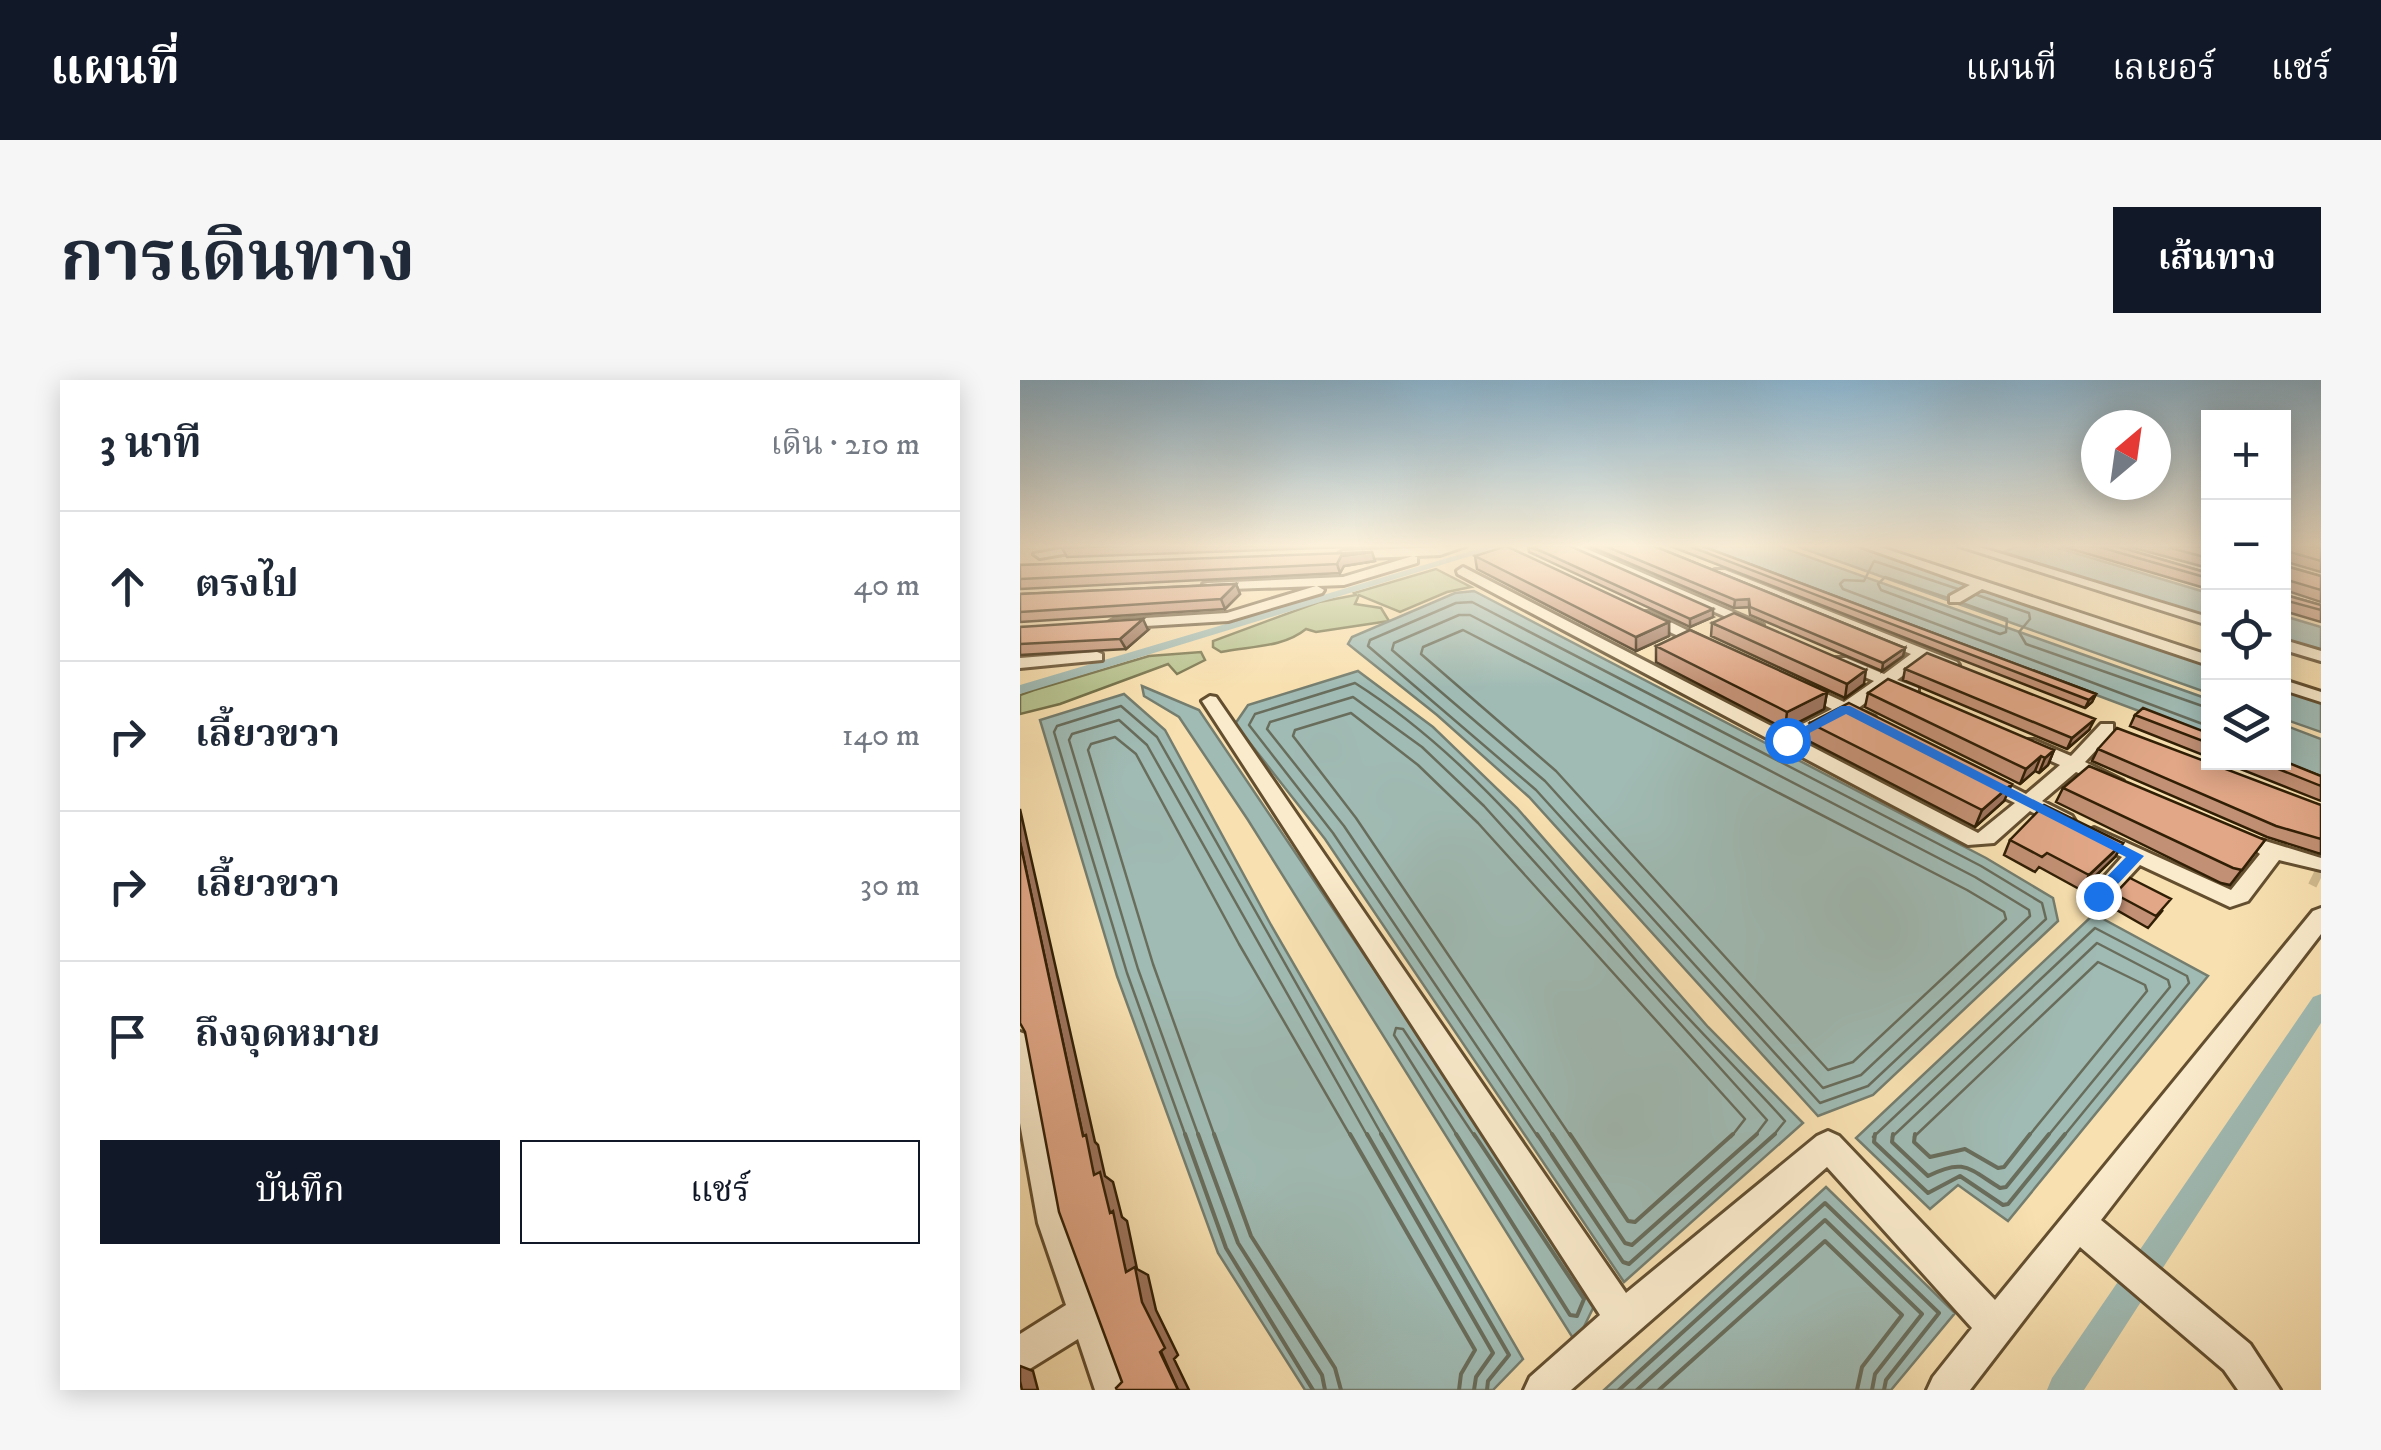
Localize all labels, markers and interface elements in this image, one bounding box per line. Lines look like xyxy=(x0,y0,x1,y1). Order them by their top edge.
text: แผนที่ xyxy=(50,39,180,99)
text: แผนที่ xyxy=(1965,47,2057,91)
text: เลเยอร์ xyxy=(2112,47,2215,91)
text: แชร์ xyxy=(2270,47,2331,91)
button: เส้นทาง xyxy=(2113,207,2321,313)
text: การเดินทาง xyxy=(60,215,415,303)
north arrow xyxy=(2081,410,2171,500)
map controls xyxy=(2201,410,2291,770)
button: + xyxy=(2201,410,2291,500)
text: 3 นาที xyxy=(100,419,201,471)
text: เดิน · 210 m xyxy=(771,425,920,465)
button: − xyxy=(2201,500,2291,590)
icon: ahead xyxy=(100,559,155,614)
text: ตรงไป xyxy=(195,561,299,609)
text: 40 m xyxy=(853,566,920,606)
button: locate xyxy=(2201,590,2291,680)
button: layers xyxy=(2201,680,2291,770)
icon: right xyxy=(100,709,155,764)
text: เลี้ยวขวา xyxy=(195,711,340,759)
text: 140 m xyxy=(842,716,920,756)
route start xyxy=(1765,718,1811,764)
icon: right xyxy=(100,859,155,914)
text: เลี้ยวขวา xyxy=(195,861,340,909)
text: 30 m xyxy=(860,866,920,906)
route end xyxy=(2076,874,2122,920)
icon: arrive xyxy=(100,1009,155,1064)
text: ถึงจุดหมาย xyxy=(195,1011,380,1059)
button: บันทึก xyxy=(100,1140,500,1244)
button: แชร์ xyxy=(520,1140,920,1244)

